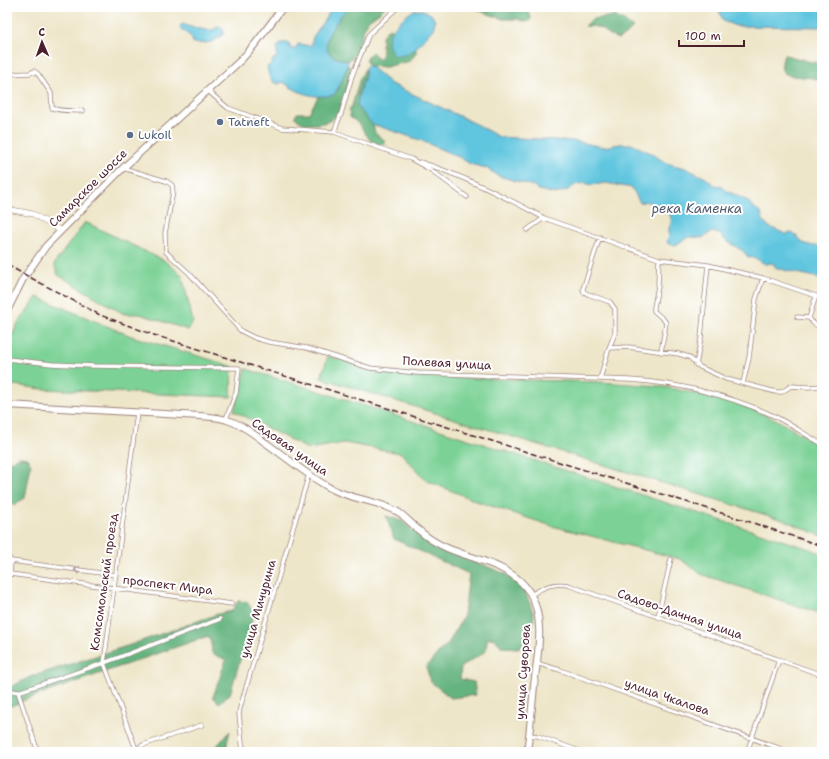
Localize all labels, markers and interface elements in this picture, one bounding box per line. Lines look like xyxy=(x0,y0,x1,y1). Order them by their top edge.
north arrow xyxy=(22,22,62,62)
scale bar xyxy=(679,22,744,48)
text: С xyxy=(38,25,46,40)
text: 100 m xyxy=(685,28,721,44)
place label: Tatneft xyxy=(228,114,270,130)
marker: Tatneft xyxy=(215,117,225,127)
place label: Lukoil xyxy=(138,127,172,143)
marker: Lukoil xyxy=(125,130,135,140)
street label: Самарское шоссе xyxy=(45,145,131,231)
water label: река Каменка xyxy=(651,200,742,217)
street label: Полевая улица xyxy=(402,353,492,373)
street label: Садовая улица xyxy=(248,415,332,480)
street label: Комсомольский проезд xyxy=(86,512,122,652)
street label: улица Мичурина xyxy=(236,557,280,660)
one-way arrow xyxy=(74,566,80,575)
street label: проспект Мира xyxy=(122,572,214,599)
street label: Садово-Дачная улица xyxy=(615,585,745,643)
street label: улица Суворова xyxy=(512,623,534,720)
street label: улица Чкалова xyxy=(622,675,712,719)

